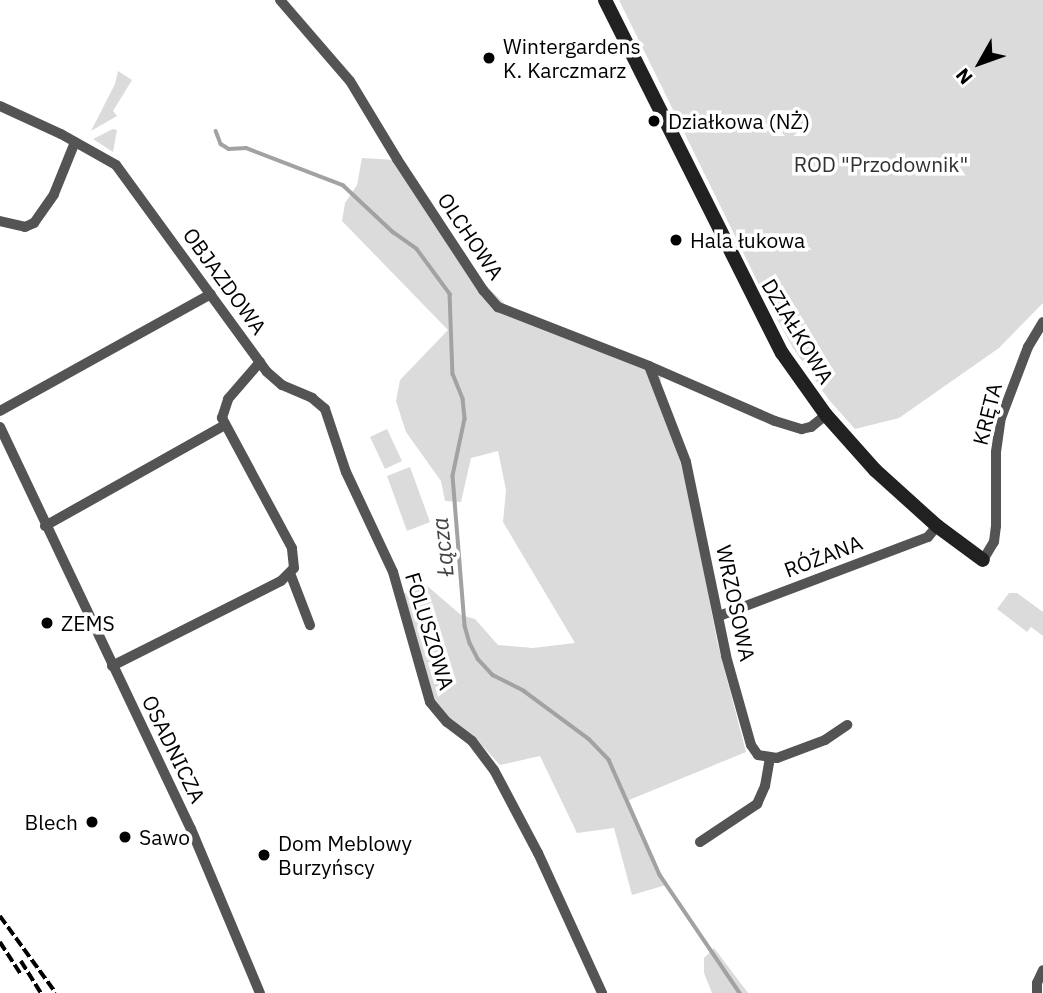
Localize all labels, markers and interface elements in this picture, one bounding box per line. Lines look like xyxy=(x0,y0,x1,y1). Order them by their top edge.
north arrow xyxy=(945,28,1015,98)
place label: Wintergardens K. Karczmarz xyxy=(503,33,641,83)
marker: Wintergardens K. Karczmarz xyxy=(481,50,497,66)
text: N xyxy=(950,64,978,89)
place label: Działkowa (NŻ) xyxy=(668,108,810,134)
marker: Działkowa (NŻ) xyxy=(646,113,662,129)
park label: ROD "Przodownik" xyxy=(794,151,968,177)
street label: OLCHOWA xyxy=(433,188,509,284)
street label: OBJAZDOWA xyxy=(178,223,272,339)
place label: Hala łukowa xyxy=(690,227,805,253)
marker: Hala łukowa xyxy=(668,232,684,248)
street label: DZIAŁKOWA xyxy=(757,274,839,388)
street label: KRĘTA xyxy=(967,380,1007,448)
water label: Łącza xyxy=(425,516,459,578)
street label: RÓŻANA xyxy=(780,530,866,582)
street label: WRZOSOWA xyxy=(711,543,761,663)
street label: FOLUSZOWA xyxy=(400,569,460,693)
place label: ZEMS xyxy=(61,610,115,636)
marker: ZEMS xyxy=(39,615,55,631)
street label: OSADNICZA xyxy=(137,691,211,807)
place label: Blech xyxy=(25,809,78,835)
marker: Blech xyxy=(84,814,100,830)
place label: Sawo xyxy=(139,824,190,850)
marker: Sawo xyxy=(117,829,133,845)
place label: Dom Meblowy Burzyńscy xyxy=(278,830,412,880)
marker: Dom Meblowy Burzyńscy xyxy=(256,847,272,863)

